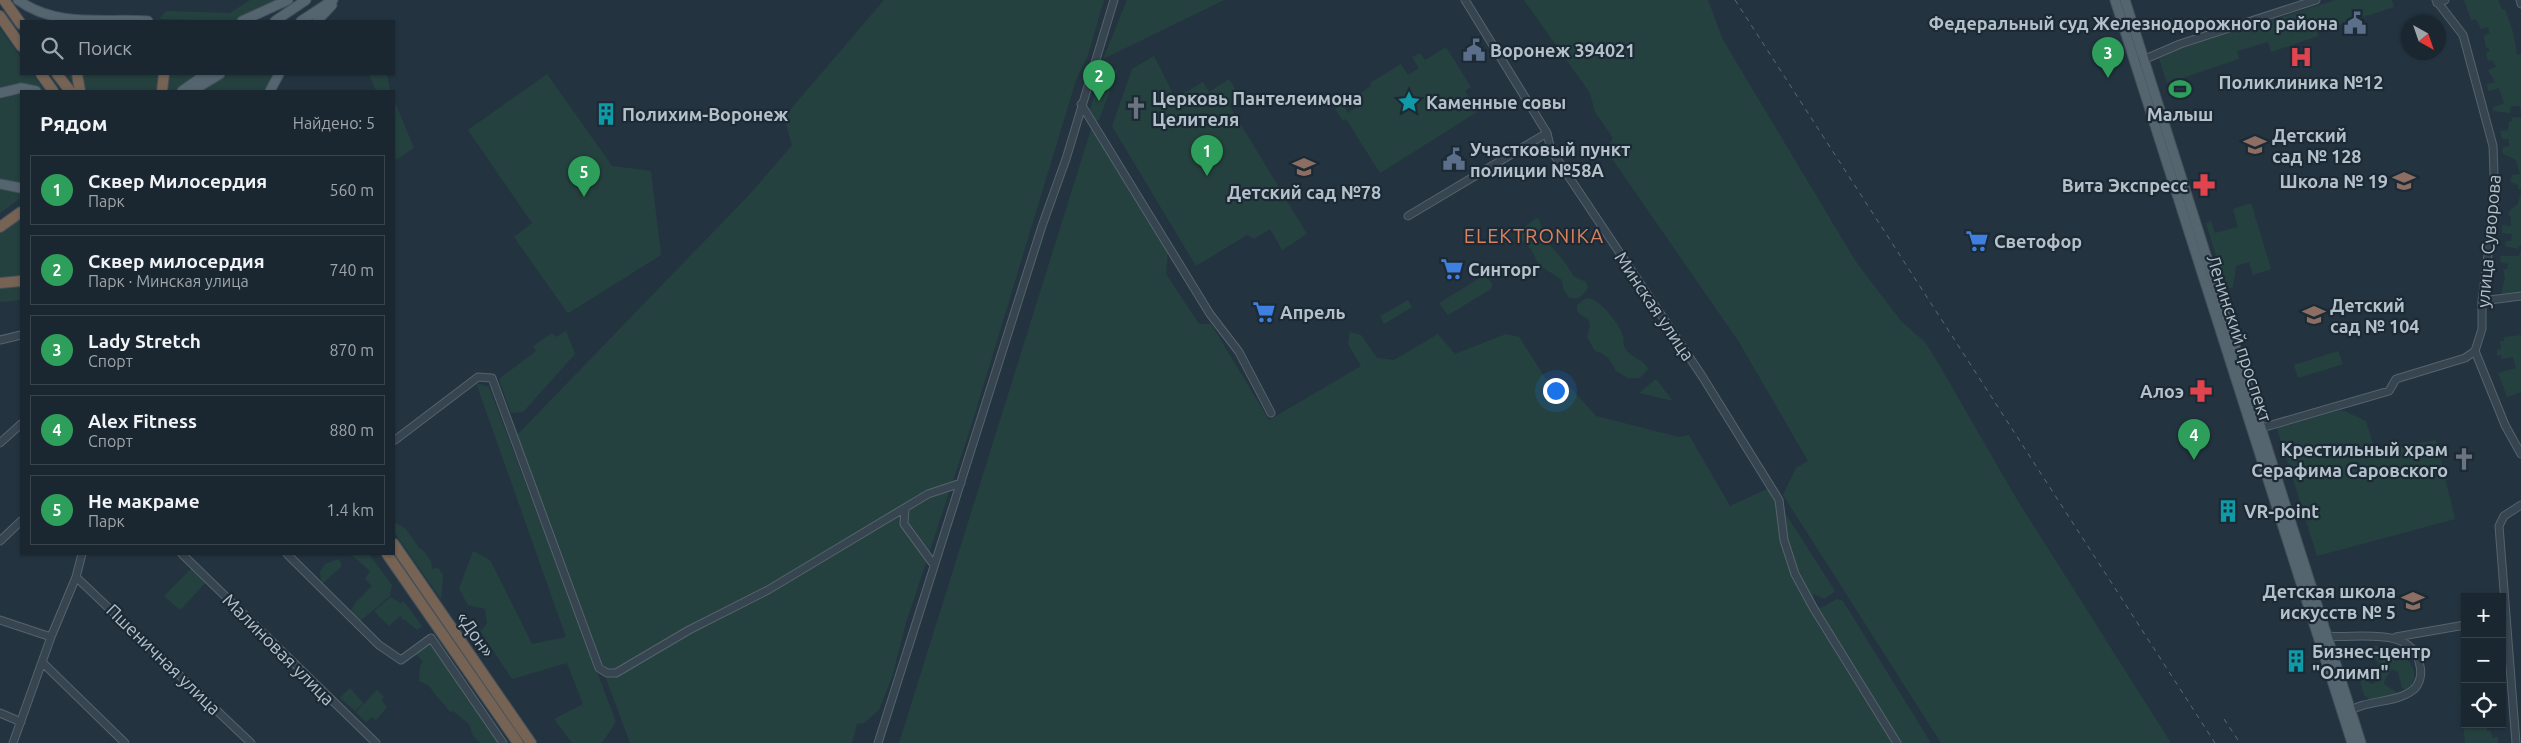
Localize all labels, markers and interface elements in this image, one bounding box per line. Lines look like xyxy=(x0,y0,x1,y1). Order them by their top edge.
public building icon: Федеральный суд Железнодорожного района xyxy=(2342,10,2368,36)
place label: Федеральный суд Железнодорожного района xyxy=(1929,13,2338,33)
north arrow xyxy=(2401,15,2446,60)
search box xyxy=(20,20,395,75)
icon: search xyxy=(38,34,66,62)
text: Поиск xyxy=(78,37,132,59)
public building icon: Воронеж 394021 xyxy=(1461,37,1487,63)
pin: 3 xyxy=(2092,37,2124,78)
place label: Воронеж 394021 xyxy=(1490,40,1635,60)
hospital icon: Поликлиника №12 xyxy=(2288,44,2314,70)
pin: 2 xyxy=(1083,60,1115,101)
place label: Поликлиника №12 xyxy=(2219,72,2383,92)
sports icon: Малыш xyxy=(2167,76,2193,102)
place label: Церковь Пантелеимона Целителя xyxy=(1152,88,1362,129)
place icon: Каменные совы xyxy=(1396,89,1422,115)
place label: Каменные совы xyxy=(1426,92,1566,112)
church icon: Церковь Пантелеимона Целителя xyxy=(1123,95,1149,121)
building icon: Полихим-Воронеж xyxy=(593,101,619,127)
place label: Полихим-Воронеж xyxy=(622,104,789,124)
place label: Малыш xyxy=(2147,104,2213,124)
text: Рядом xyxy=(40,111,108,135)
text: Найдено: 5 xyxy=(293,114,375,132)
place label: Детский сад № 128 xyxy=(2272,125,2361,166)
school or university icon: Детский сад № 128 xyxy=(2242,132,2268,158)
pin: 1 xyxy=(1191,135,1223,176)
place label: Участковый пункт полиции №58А xyxy=(1470,139,1630,180)
public building icon: Участковый пункт полиции №58А xyxy=(1441,146,1467,172)
school or university icon: Детский сад №78 xyxy=(1291,154,1317,180)
pin: 5 xyxy=(568,156,600,197)
school or university icon: Школа № 19 xyxy=(2391,168,2417,194)
text: Сквер Милосердия xyxy=(88,170,267,192)
place label: Школа № 19 xyxy=(2280,171,2388,191)
pharmacy icon: Вита Экспресс xyxy=(2191,172,2217,198)
street label: улица Суворова xyxy=(2472,173,2504,309)
place label: Вита Экспресс xyxy=(2062,175,2188,195)
text: 1 xyxy=(52,181,62,199)
text: 560 m xyxy=(329,181,374,199)
place label: Детский сад №78 xyxy=(1227,182,1381,202)
text: Парк xyxy=(88,192,125,210)
district label: ELEKTRONIKA xyxy=(1464,224,1604,247)
supermarket icon: Светофор xyxy=(1964,228,1990,254)
place label: Светофор xyxy=(1994,231,2082,251)
street label: Минская улица xyxy=(1611,248,1699,364)
text: Сквер милосердия xyxy=(88,250,265,272)
street label: Ленинский проспект xyxy=(2204,252,2276,424)
supermarket icon: Синторг xyxy=(1439,256,1465,282)
place label: Синторг xyxy=(1468,259,1540,279)
text: 2 xyxy=(52,261,62,279)
text: 740 m xyxy=(329,261,374,279)
text: Парк · Минская улица xyxy=(88,272,249,290)
place label: Детский сад № 104 xyxy=(2330,295,2419,336)
supermarket icon: Апрель xyxy=(1251,299,1277,325)
place label: Апрель xyxy=(1280,302,1345,322)
school or university icon: Детский сад № 104 xyxy=(2301,302,2327,328)
text: Lady Stretch xyxy=(88,330,201,352)
text: 3 xyxy=(52,341,62,359)
text: 870 m xyxy=(329,341,374,359)
text: Спорт xyxy=(88,352,133,370)
your location xyxy=(1543,378,1569,404)
pharmacy icon: Алоэ xyxy=(2188,378,2214,404)
place label: Алоэ xyxy=(2140,381,2184,401)
text: Alex Fitness xyxy=(88,410,197,432)
pin: 4 xyxy=(2178,419,2210,460)
text: 4 xyxy=(52,421,62,439)
text: 880 m xyxy=(329,421,374,439)
text: Спорт xyxy=(88,432,133,450)
place label: Крестильный храм Серафима Саровского xyxy=(2251,439,2448,480)
church icon: Крестильный храм Серафима Саровского xyxy=(2451,446,2477,472)
text: Не макраме xyxy=(88,490,200,512)
building icon: VR-point xyxy=(2215,498,2241,524)
text: 5 xyxy=(52,501,62,519)
text: 1.4 km xyxy=(326,501,374,519)
place label: VR-point xyxy=(2244,501,2319,521)
text: Парк xyxy=(88,512,125,530)
place label: Детская школа искусств № 5 xyxy=(2262,581,2396,622)
school or university icon: Детская школа искусств № 5 xyxy=(2400,588,2426,614)
street label: Малиновая улица xyxy=(219,589,339,709)
map controls xyxy=(2461,593,2506,728)
button: + xyxy=(2461,593,2506,638)
street label: Пшеничная улица xyxy=(103,600,225,718)
street label: «Дон» xyxy=(453,608,499,660)
button: − xyxy=(2461,638,2506,683)
place label: Бизнес-центр "Олимп" xyxy=(2312,641,2431,682)
building icon: Бизнес-центр "Олимп" xyxy=(2283,648,2309,674)
button: locate xyxy=(2461,683,2506,728)

